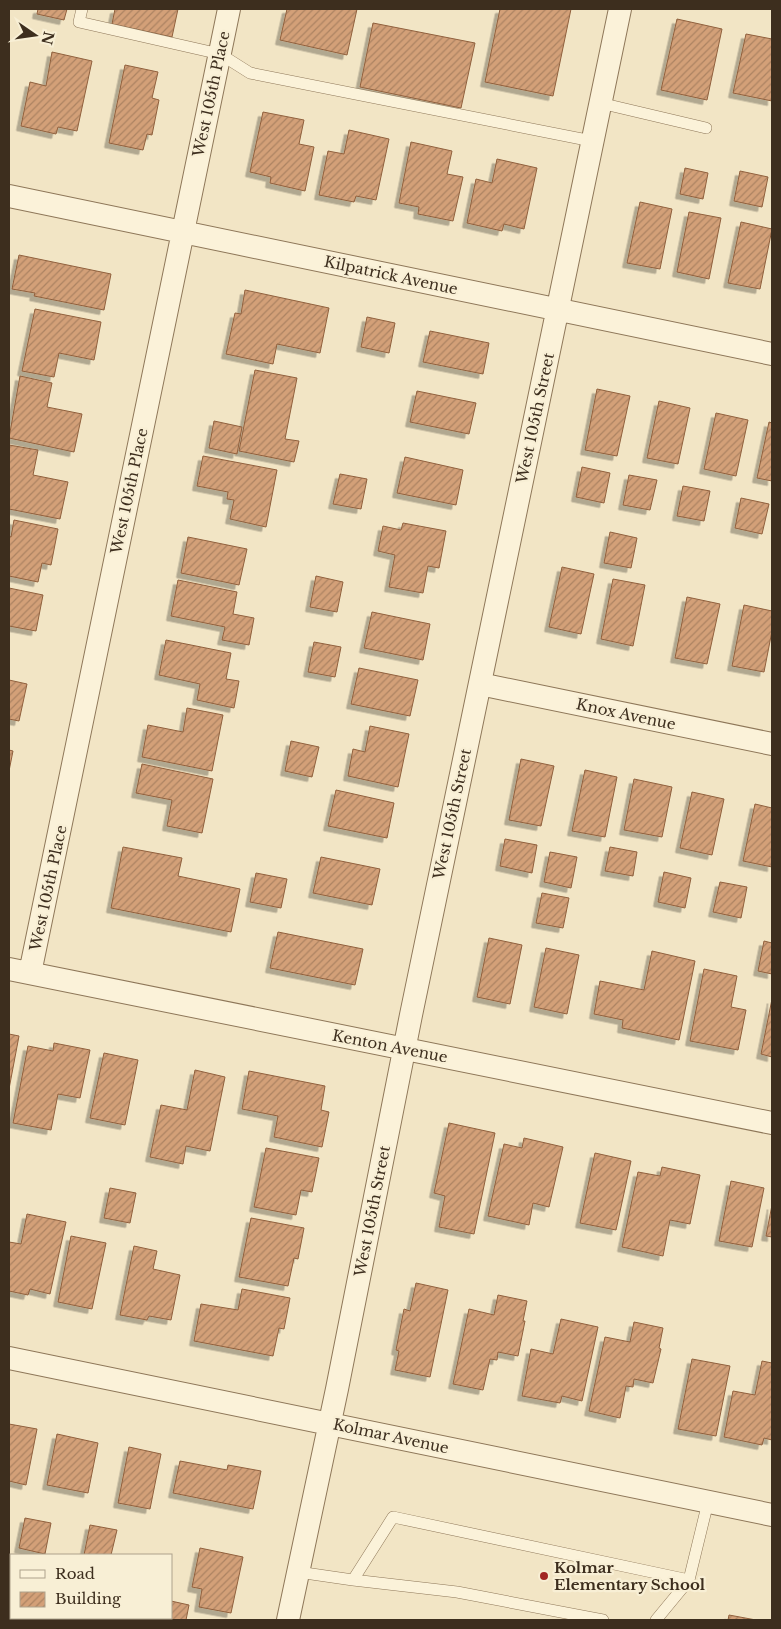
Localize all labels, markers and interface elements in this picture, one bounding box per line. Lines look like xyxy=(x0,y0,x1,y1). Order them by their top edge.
north arrow xyxy=(10,10,60,60)
text: N xyxy=(37,29,58,46)
street label: West 105th Place xyxy=(188,29,234,160)
street label: Kilpatrick Avenue xyxy=(323,252,459,298)
street label: West 105th Street xyxy=(512,351,558,486)
street label: West 105th Place xyxy=(106,426,152,557)
street label: Knox Avenue xyxy=(575,694,677,734)
street label: West 105th Street xyxy=(429,747,475,882)
street label: West 105th Place xyxy=(25,823,71,954)
street label: Kenton Avenue xyxy=(331,1026,449,1066)
street label: West 105th Street xyxy=(350,1143,394,1279)
street label: Kolmar Avenue xyxy=(331,1414,451,1458)
legend xyxy=(10,1554,172,1619)
place label: Kolmar Elementary School xyxy=(554,1558,706,1594)
text: Road xyxy=(55,1564,95,1583)
marker: Kolmar Elementary School xyxy=(538,1570,550,1582)
text: Building xyxy=(55,1589,122,1608)

